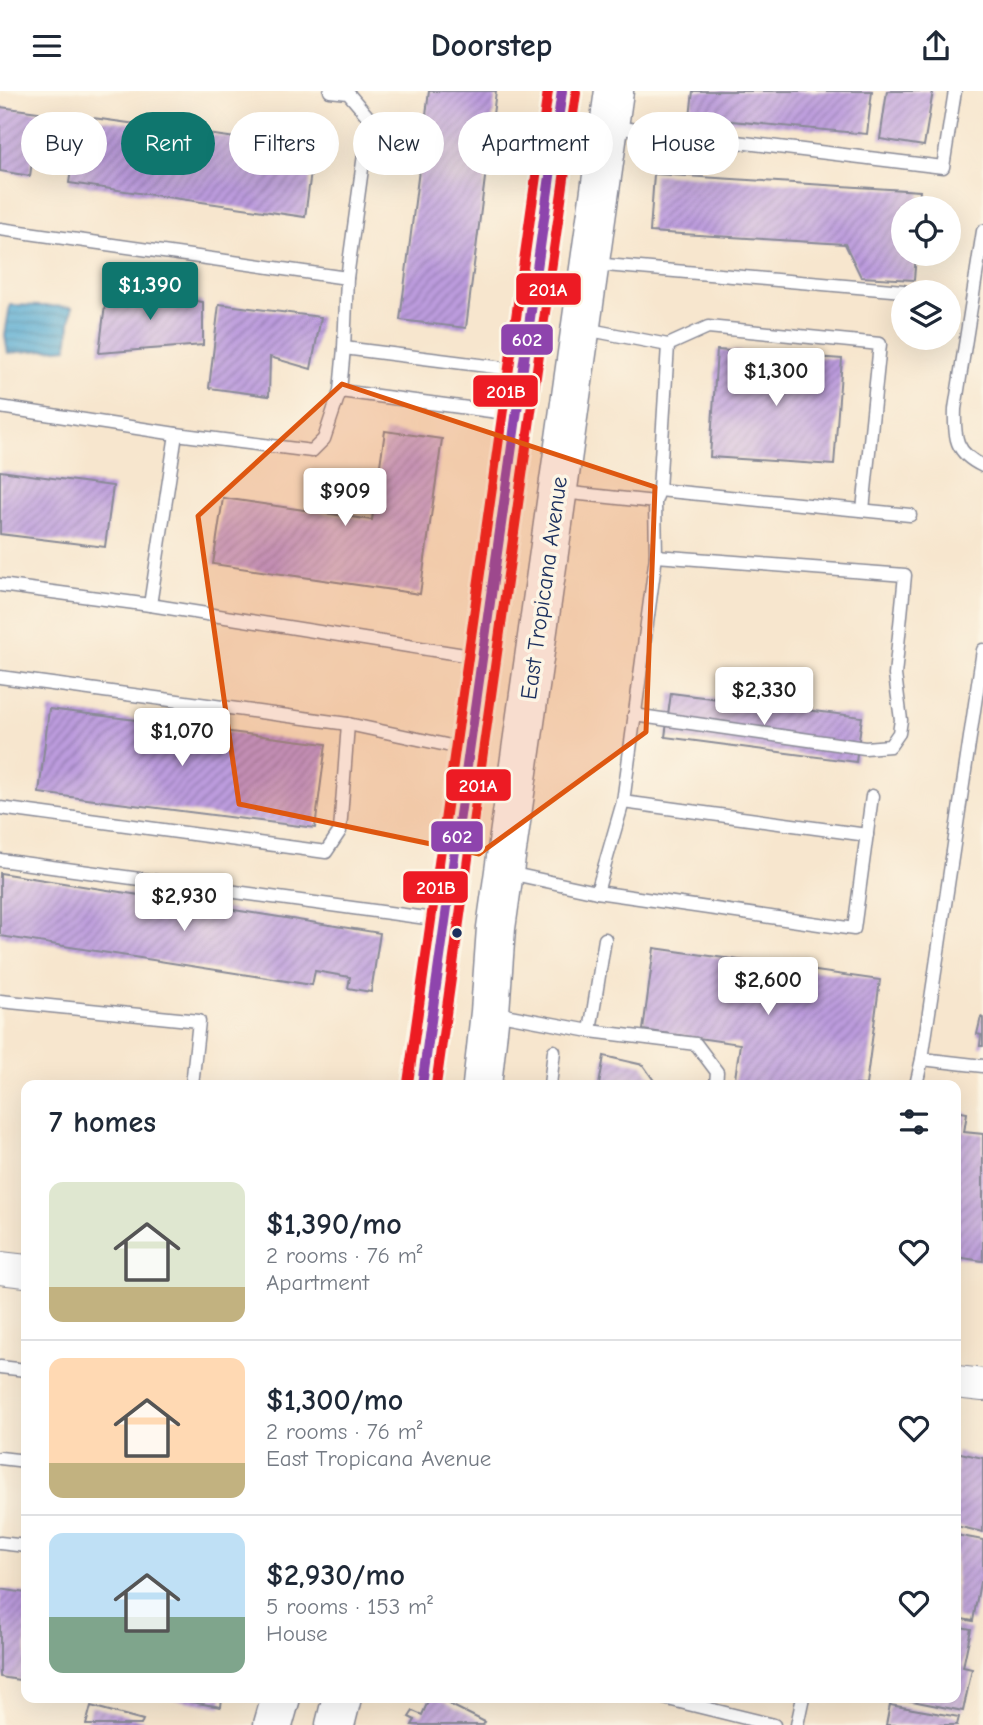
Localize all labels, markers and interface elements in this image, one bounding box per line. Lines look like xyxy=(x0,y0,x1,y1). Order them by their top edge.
icon: menu xyxy=(28,27,66,65)
text: Doorstep xyxy=(431,27,552,64)
icon: share xyxy=(917,27,955,65)
chip: Buy xyxy=(21,112,107,175)
chip: Rent xyxy=(121,112,215,175)
chip: Filters xyxy=(229,112,339,175)
chip: New xyxy=(353,112,444,175)
chip: Apartment xyxy=(458,112,613,175)
chip: House xyxy=(627,112,739,175)
map controls xyxy=(891,196,961,350)
button: locate xyxy=(891,196,961,266)
pin: $1,390 xyxy=(93,263,207,322)
text: $1,390 xyxy=(118,271,182,298)
line badge: 201A xyxy=(515,272,582,306)
text: 201A xyxy=(529,279,568,301)
button: layers xyxy=(891,280,961,350)
line badge: 602 xyxy=(500,323,554,356)
text: 602 xyxy=(512,329,542,351)
pin: $1,300 xyxy=(719,349,833,408)
text: $1,300 xyxy=(744,357,808,384)
line badge: 201B xyxy=(472,374,539,408)
text: 201B xyxy=(486,381,526,403)
pin: $909 xyxy=(304,469,386,528)
street label: East Tropicana Avenue xyxy=(515,475,573,701)
text: $909 xyxy=(319,477,371,504)
pin: $2,330 xyxy=(707,667,821,727)
text: $2,330 xyxy=(731,676,797,703)
pin: $1,070 xyxy=(125,709,239,768)
text: $1,070 xyxy=(150,717,214,744)
line badge: 201A xyxy=(445,768,512,802)
text: 201A xyxy=(459,775,498,797)
line badge: 602 xyxy=(430,820,484,853)
text: 602 xyxy=(442,826,472,848)
line badge: 201B xyxy=(402,870,469,904)
pin: $2,930 xyxy=(127,873,241,933)
text: 201B xyxy=(416,877,456,899)
text: $2,930 xyxy=(151,882,217,909)
unlabelled marker xyxy=(450,926,464,940)
pin: $2,600 xyxy=(711,957,825,1017)
text: $2,600 xyxy=(734,966,802,993)
icon: filters xyxy=(895,1103,933,1141)
text: 7 homes xyxy=(49,1105,156,1140)
text: $1,390/mo xyxy=(266,1207,402,1242)
icon: home xyxy=(105,1210,189,1294)
icon: heart xyxy=(895,1233,933,1271)
text: 2 rooms · 76 m² xyxy=(266,1242,422,1269)
text: Apartment xyxy=(266,1269,369,1296)
text: $1,300/mo xyxy=(266,1383,403,1418)
icon: home xyxy=(105,1386,189,1470)
icon: heart xyxy=(895,1409,933,1447)
text: 2 rooms · 76 m² xyxy=(266,1418,422,1445)
text: East Tropicana Avenue xyxy=(266,1445,491,1472)
text: $2,930/mo xyxy=(266,1558,405,1593)
icon: home xyxy=(105,1561,189,1645)
icon: heart xyxy=(895,1584,933,1622)
text: 5 rooms · 153 m² xyxy=(266,1593,433,1620)
text: House xyxy=(266,1620,328,1647)

